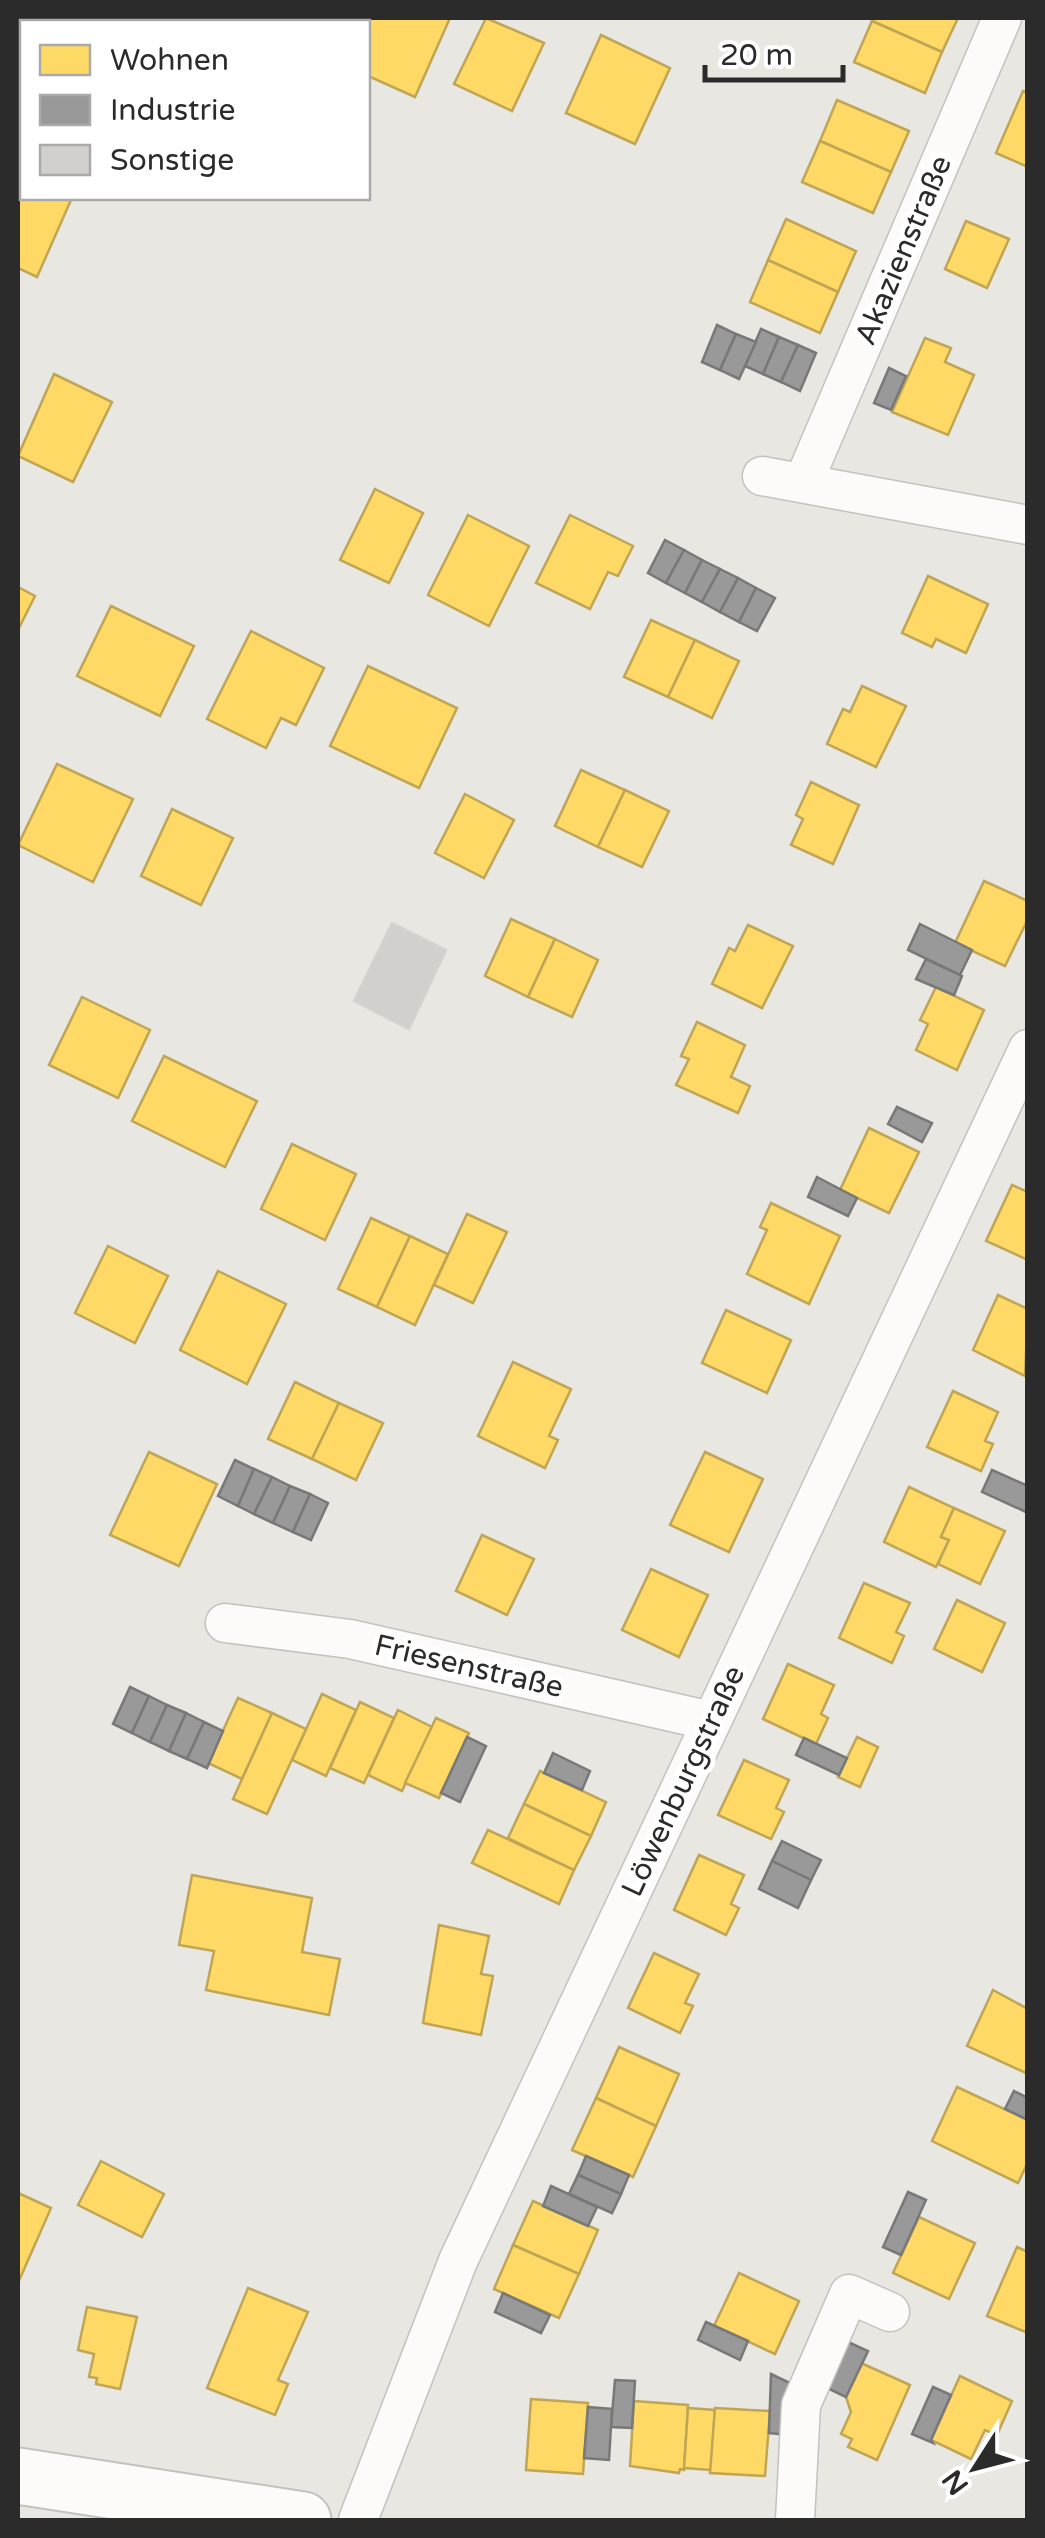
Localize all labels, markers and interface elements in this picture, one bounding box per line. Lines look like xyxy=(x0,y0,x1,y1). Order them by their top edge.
legend xyxy=(20,20,370,200)
scale bar xyxy=(705,20,842,82)
text: 20 m xyxy=(720,37,793,74)
text: Wohnen xyxy=(110,42,229,79)
text: Industrie xyxy=(110,92,235,129)
text: Sonstige xyxy=(110,142,234,179)
street label: Akazienstraße xyxy=(847,150,960,350)
street label: Friesenstraße xyxy=(371,1627,567,1706)
street label: Löwenburgstraße xyxy=(614,1660,753,1903)
north arrow xyxy=(925,2418,1025,2518)
text: N xyxy=(935,2463,976,2501)

